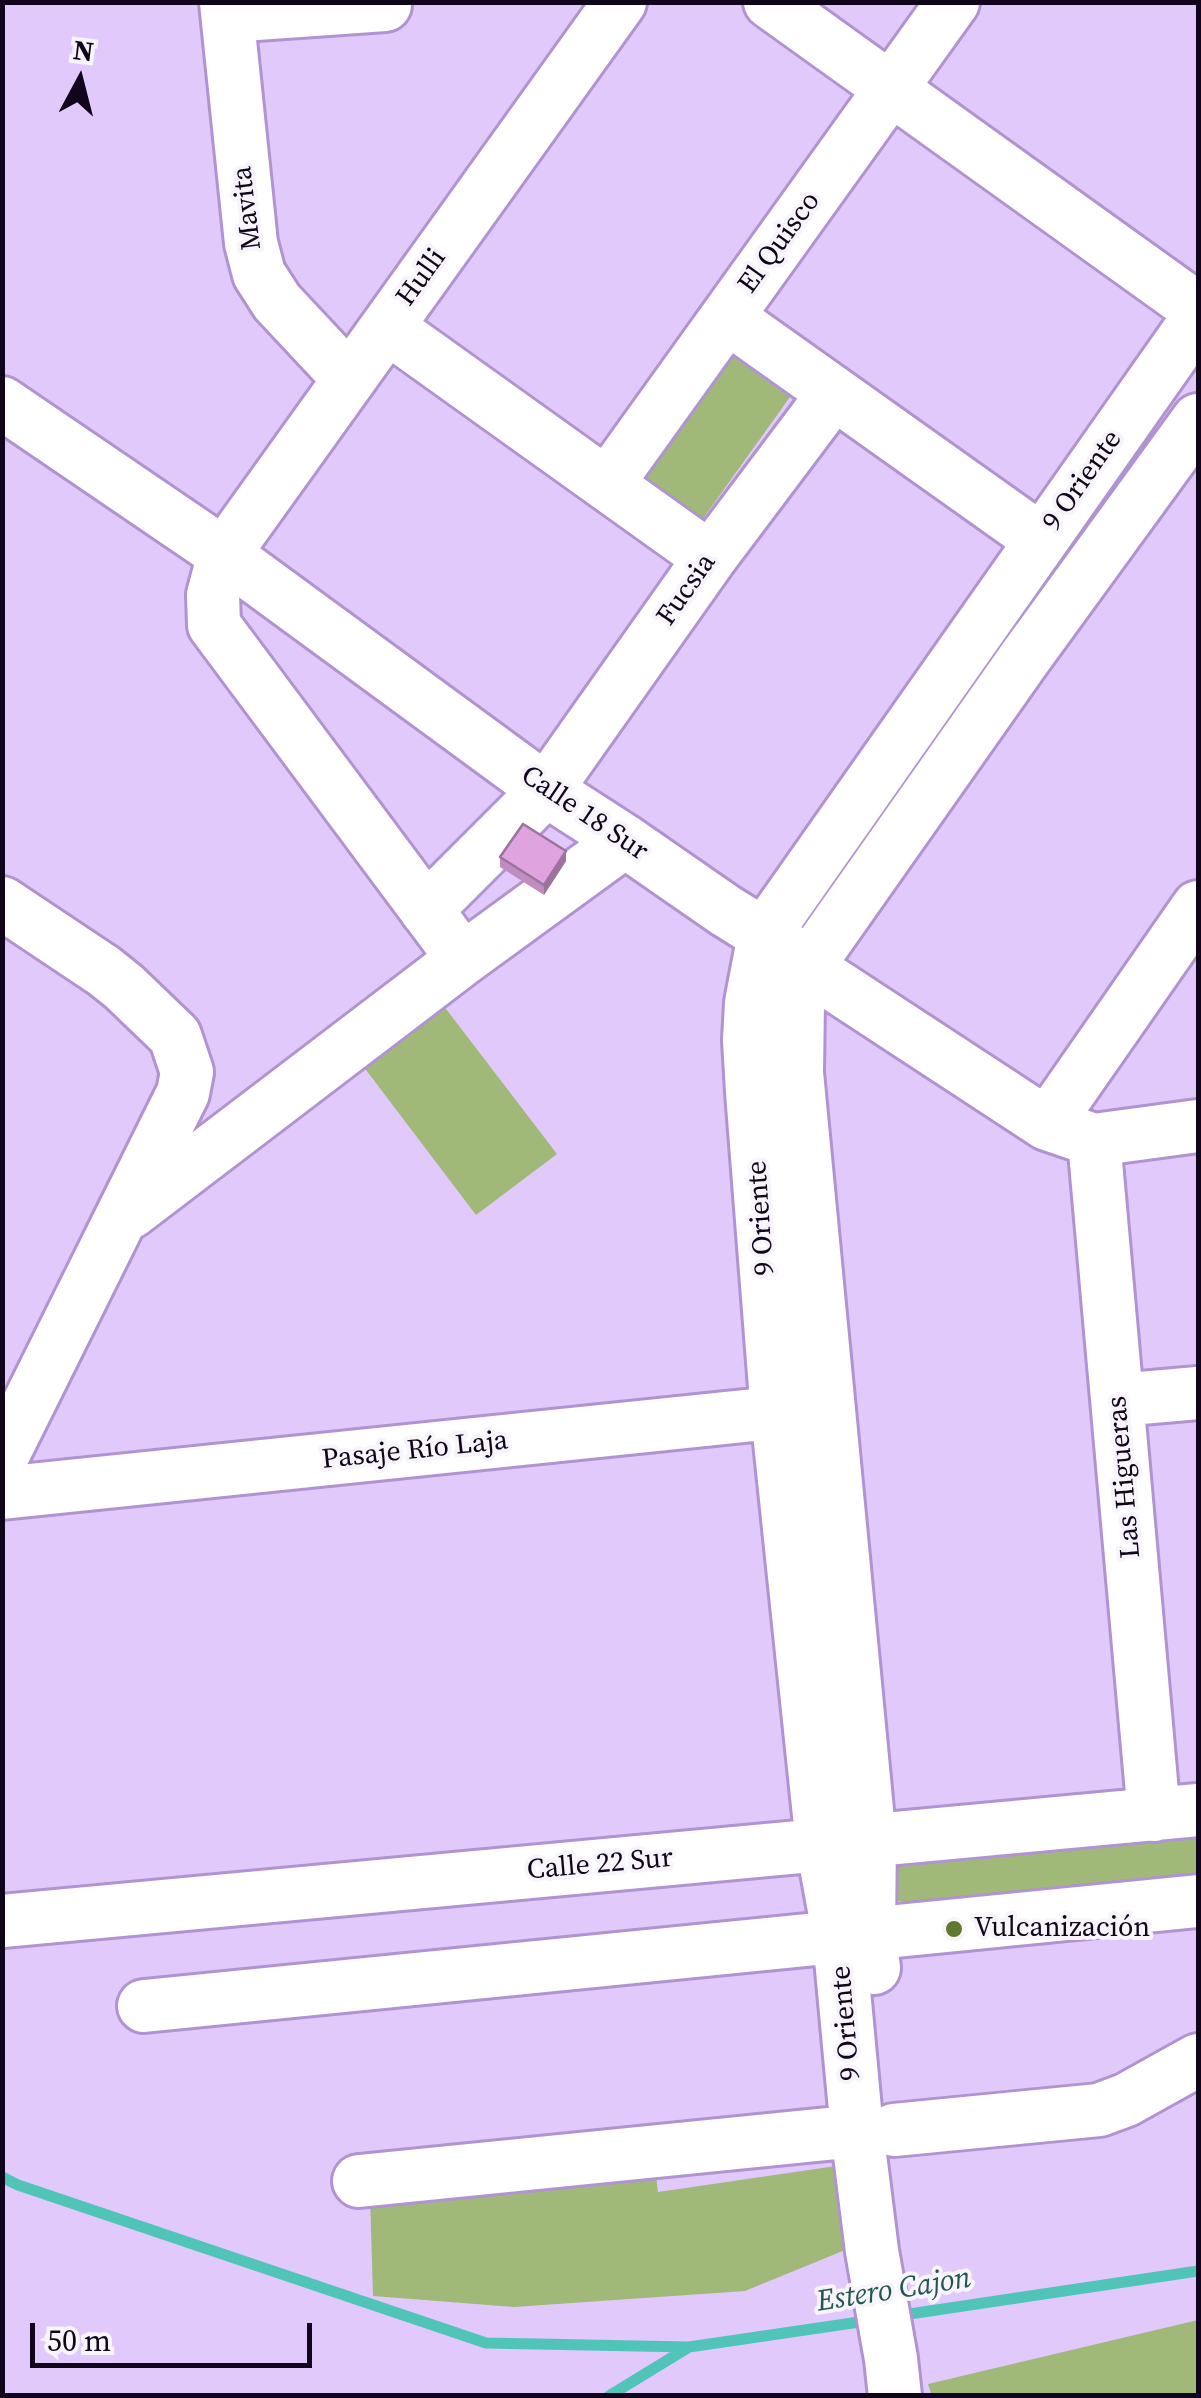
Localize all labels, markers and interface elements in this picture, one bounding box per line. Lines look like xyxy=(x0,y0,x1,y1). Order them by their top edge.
north arrow xyxy=(30,30,130,130)
text: N xyxy=(71,30,96,70)
street label: Mavita xyxy=(226,164,270,252)
street label: El Quisco xyxy=(732,186,828,300)
street label: Hulli xyxy=(390,243,454,313)
street label: 9 Oriente xyxy=(1036,424,1130,538)
street label: Fucsia xyxy=(650,548,724,632)
street label: Calle 18 Sur xyxy=(514,759,654,869)
street label: 9 Oriente xyxy=(741,1159,783,1277)
street label: Las Higueras xyxy=(1101,1394,1149,1560)
street label: Pasaje Río Laja xyxy=(320,1425,510,1477)
street label: Calle 22 Sur xyxy=(526,1842,674,1888)
place label: Vulcanización xyxy=(974,1912,1150,1946)
marker: Vulcanización xyxy=(943,1918,965,1940)
street label: 9 Oriente xyxy=(825,1964,869,2082)
water label: Estero Cajon xyxy=(814,2261,974,2321)
scale bar xyxy=(35,2303,318,2365)
text: 50 m xyxy=(47,2320,111,2361)

